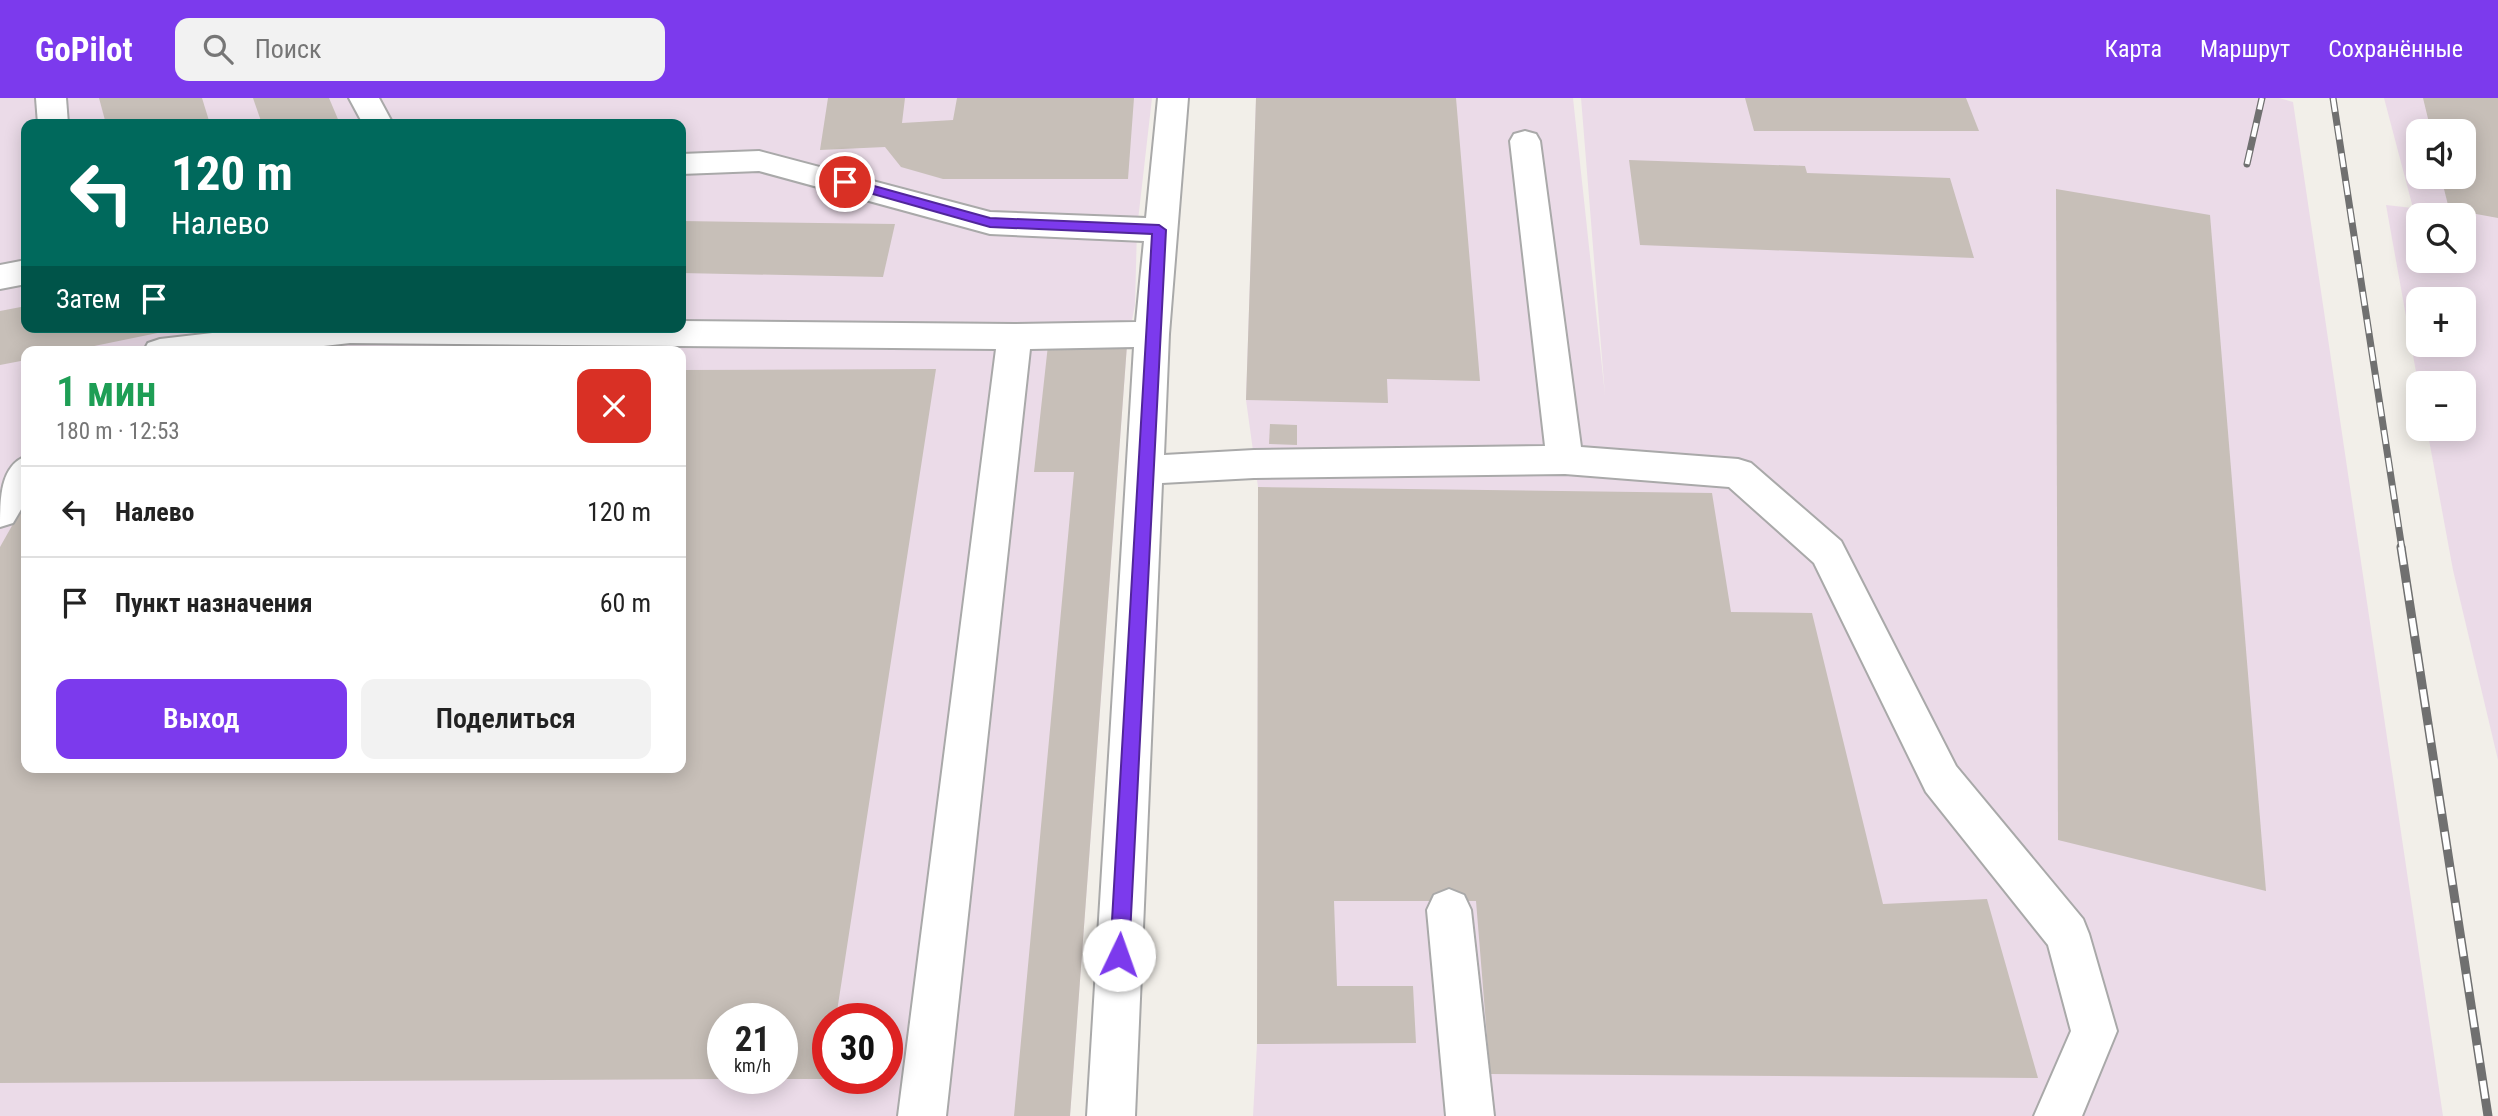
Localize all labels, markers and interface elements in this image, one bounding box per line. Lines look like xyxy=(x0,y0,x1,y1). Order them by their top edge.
search box xyxy=(175,18,665,81)
text: GoPilot xyxy=(35,30,133,69)
icon: search xyxy=(199,30,237,68)
text: Поиск xyxy=(255,34,322,64)
text: Карта xyxy=(2105,35,2162,63)
text: Маршрут xyxy=(2200,35,2290,63)
text: Сохранённые xyxy=(2328,35,2463,63)
map controls xyxy=(2406,119,2476,441)
button: sound xyxy=(2406,119,2476,189)
text: 120 m xyxy=(171,145,293,202)
icon: left xyxy=(56,147,147,238)
pin xyxy=(815,152,875,212)
icon: arrive xyxy=(826,163,864,201)
button: search xyxy=(2406,203,2476,273)
text: Налево xyxy=(171,204,270,242)
icon: arrive xyxy=(135,280,173,318)
text: Затем xyxy=(56,284,121,314)
button: + xyxy=(2406,287,2476,357)
text: 1 мин xyxy=(56,367,157,416)
button: close xyxy=(577,369,651,443)
button: − xyxy=(2406,371,2476,441)
text: 180 m · 12:53 xyxy=(56,418,180,445)
icon: left xyxy=(56,493,94,531)
text: Налево xyxy=(115,497,195,527)
text: 120 m xyxy=(587,497,651,527)
icon: arrive xyxy=(56,584,94,622)
text: Пункт назначения xyxy=(115,588,313,618)
text: 60 m xyxy=(600,588,651,618)
button: Выход xyxy=(56,679,347,759)
button: Поделиться xyxy=(361,679,651,759)
position arrow xyxy=(1082,918,1156,992)
speed limit sign: 30 xyxy=(812,1003,903,1094)
text: 21 xyxy=(735,1019,770,1060)
text: km/h xyxy=(734,1055,771,1076)

